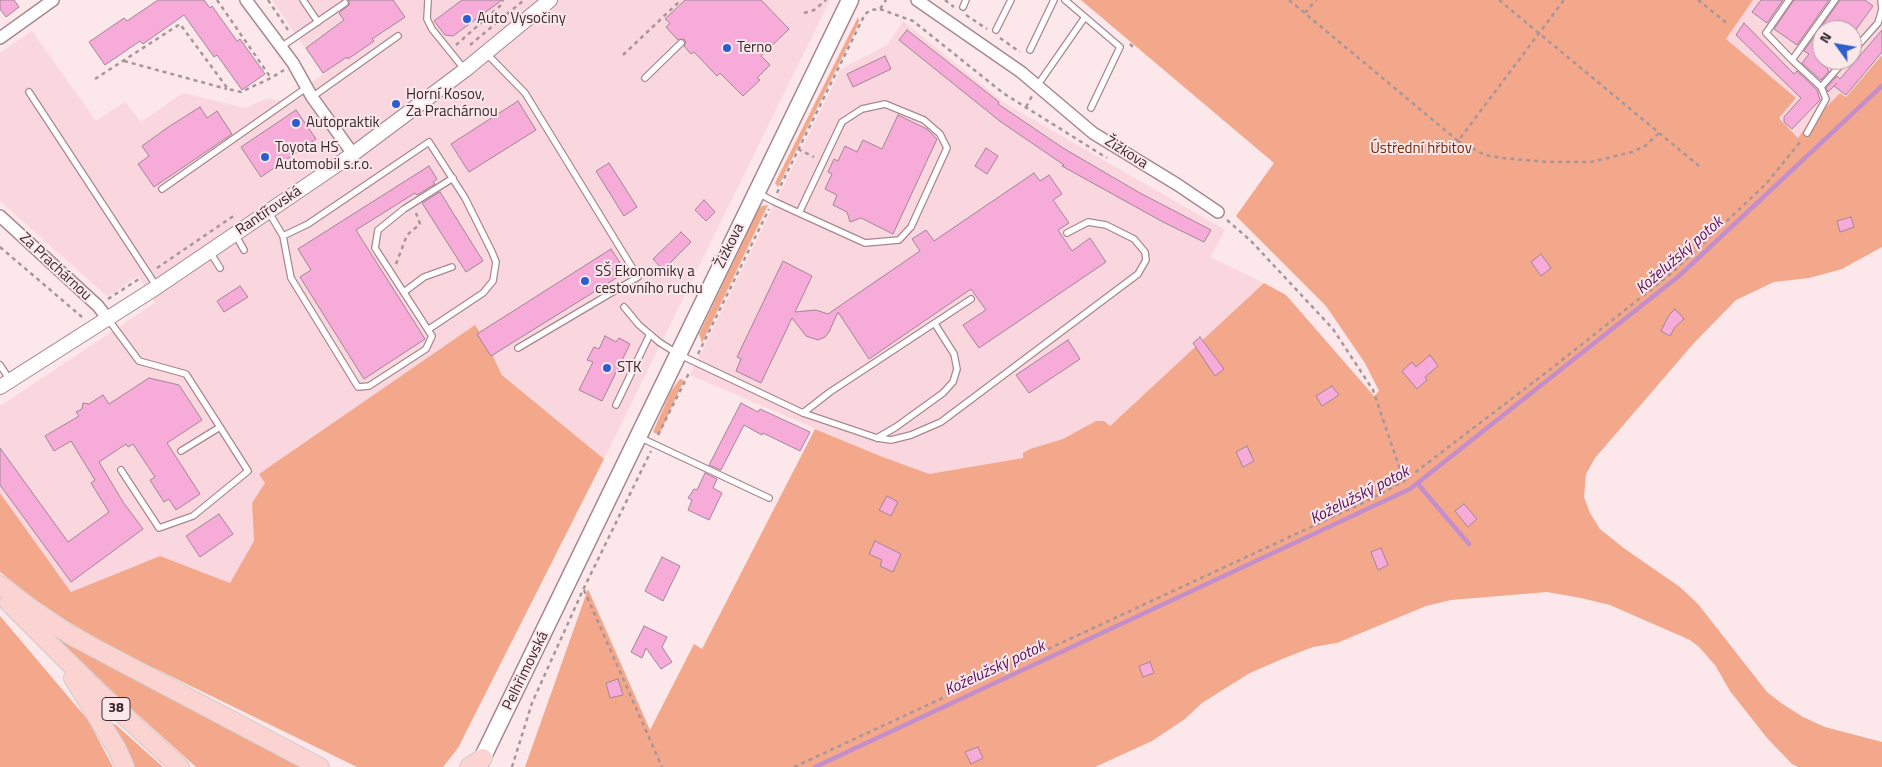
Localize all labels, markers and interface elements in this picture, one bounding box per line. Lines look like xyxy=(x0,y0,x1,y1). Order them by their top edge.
place label: Auto Vysočiny xyxy=(477,10,566,28)
marker: Auto Vysočiny xyxy=(461,13,473,25)
north arrow xyxy=(1812,20,1862,70)
text: N xyxy=(1813,28,1836,47)
place label: Terno xyxy=(737,39,772,57)
marker: Terno xyxy=(721,42,733,54)
place label: Horní Kosov, Za Prachárnou xyxy=(406,86,498,121)
marker: Horní Kosov, Za Prachárnou xyxy=(390,98,402,110)
place label: Autopraktik xyxy=(306,114,380,132)
marker: Autopraktik xyxy=(290,117,302,129)
street label: Žižkova xyxy=(1101,133,1151,173)
place label: Toyota HS Automobil s.r.o. xyxy=(275,139,372,174)
park label: Ústřední hřbitov xyxy=(1370,140,1472,158)
marker: Toyota HS Automobil s.r.o. xyxy=(259,151,271,163)
street label: Rantířovská xyxy=(233,182,305,240)
water label: Koželužský potok xyxy=(1633,213,1727,299)
street label: Žižkova xyxy=(711,221,749,271)
street label: Za Prachárnou xyxy=(15,229,95,305)
place label: SŠ Ekonomiky a cestovního ruchu xyxy=(595,263,703,298)
marker: SŠ Ekonomiky a cestovního ruchu xyxy=(579,275,591,287)
place label: STK xyxy=(617,359,642,377)
marker: STK xyxy=(601,362,613,374)
water label: Koželužský potok xyxy=(1307,463,1413,529)
street label: Pelhřimovská xyxy=(499,629,553,713)
water label: Koželužský potok xyxy=(942,637,1048,701)
road number: 38 xyxy=(102,698,130,721)

